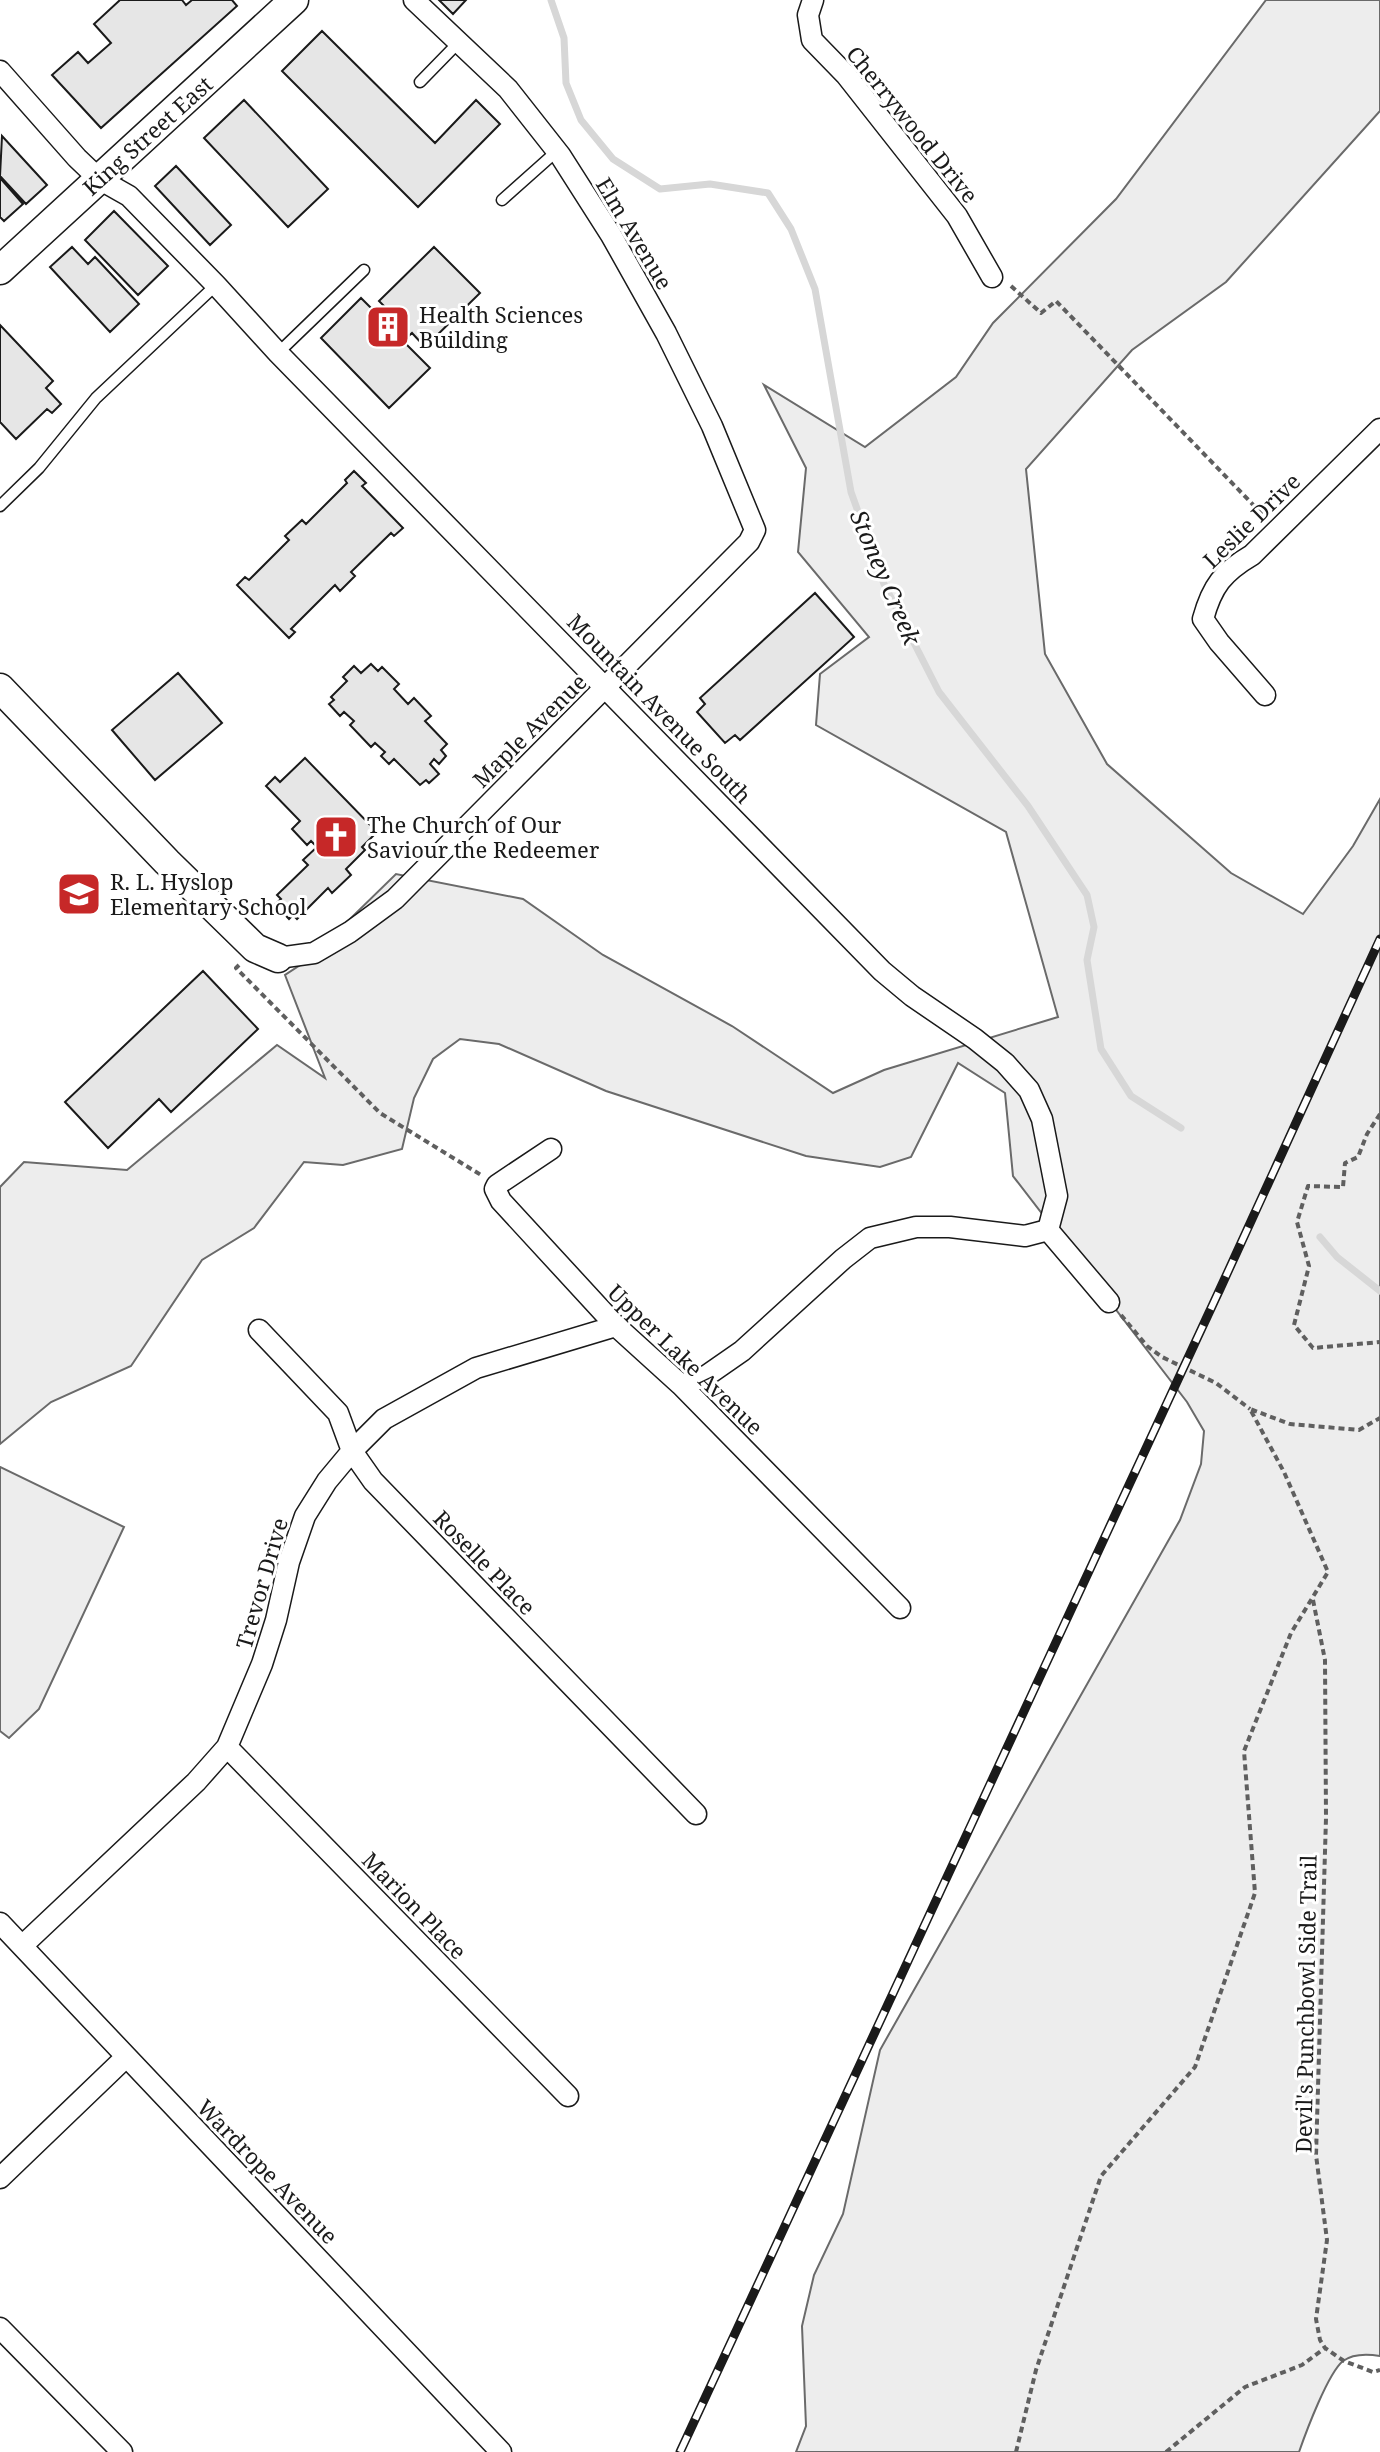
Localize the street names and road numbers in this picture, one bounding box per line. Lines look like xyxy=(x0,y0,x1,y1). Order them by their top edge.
street label: Cherrywood Drive xyxy=(840,39,986,209)
street label: King Street East xyxy=(76,68,219,201)
street label: Elm Avenue xyxy=(590,171,680,295)
street label: Leslie Drive xyxy=(1196,466,1306,574)
street label: Mountain Avenue South xyxy=(561,606,759,810)
street label: Maple Avenue xyxy=(466,667,592,793)
street label: Upper Lake Avenue xyxy=(602,1277,770,1441)
street label: Roselle Place xyxy=(427,1503,543,1621)
street label: Trevor Drive xyxy=(228,1514,294,1652)
street label: Marion Place xyxy=(356,1845,474,1965)
street label: Devil's Punchbowl Side Trail xyxy=(1287,1854,1323,2153)
street label: Wardrope Avenue xyxy=(191,2092,345,2250)

